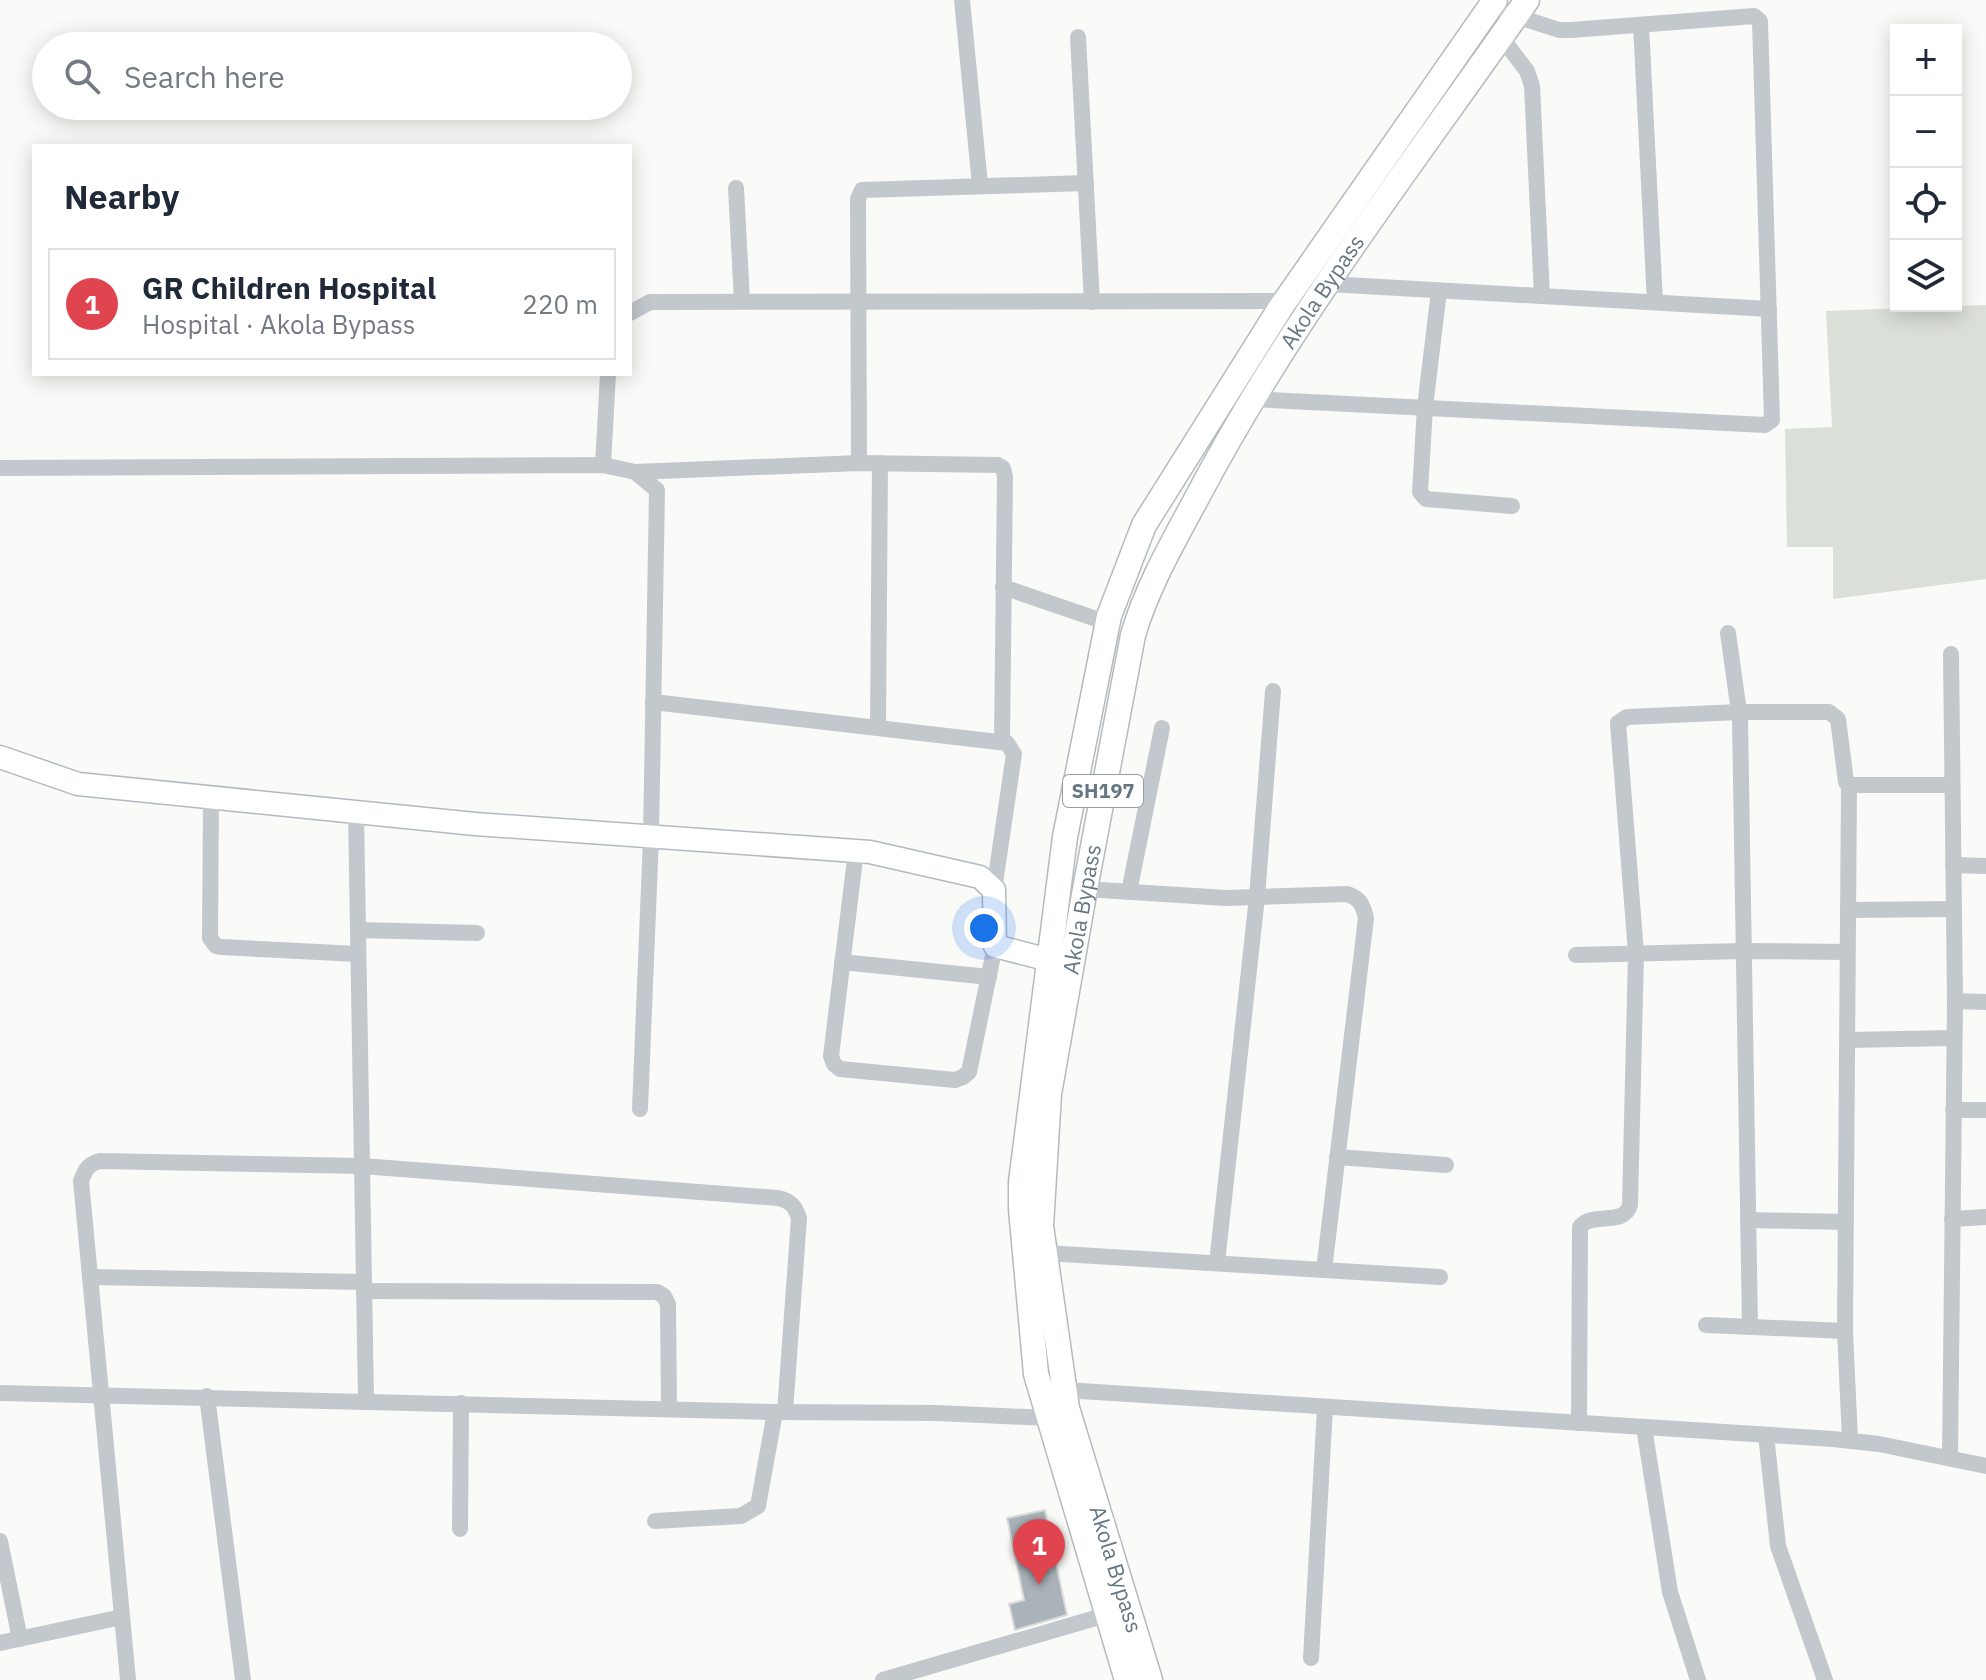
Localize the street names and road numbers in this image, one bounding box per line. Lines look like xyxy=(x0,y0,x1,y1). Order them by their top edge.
street label: Akola Bypass xyxy=(1273,229,1370,354)
road number: SH197 xyxy=(1063,775,1143,807)
street label: Akola Bypass xyxy=(1055,842,1107,977)
street label: Akola Bypass xyxy=(1083,1502,1150,1636)

